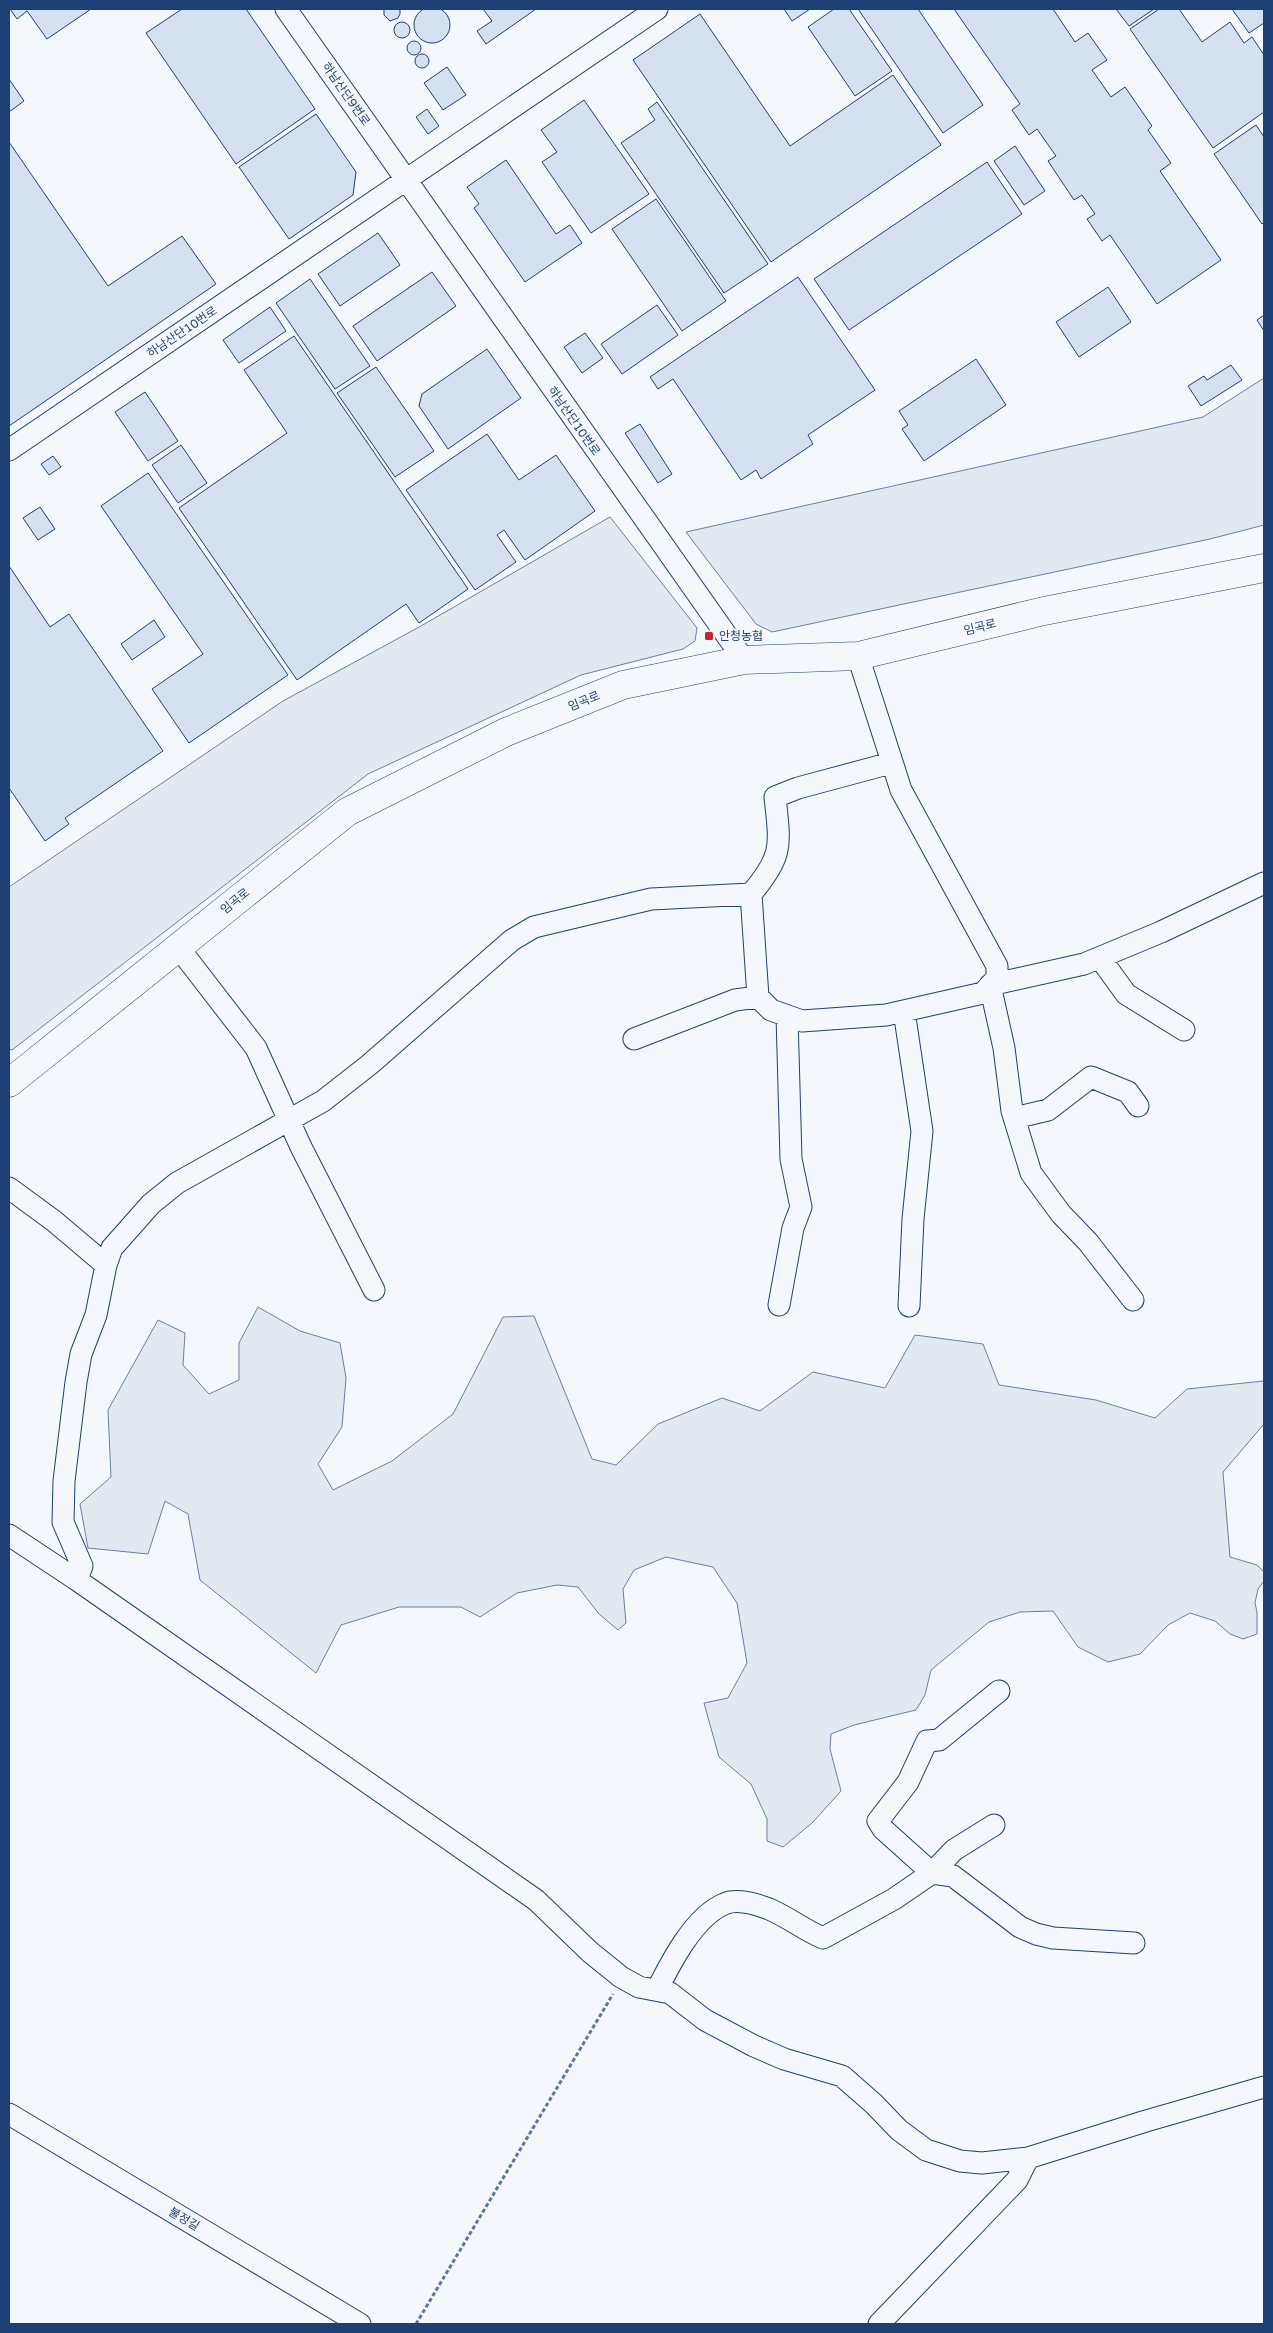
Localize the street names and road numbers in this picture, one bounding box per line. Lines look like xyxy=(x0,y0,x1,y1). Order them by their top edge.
street label: 하남산단9번로 xyxy=(319,60,373,128)
street label: 하남산단10번로 xyxy=(144,303,220,361)
street label: 하남산단10번로 xyxy=(545,384,603,458)
street label: 임곡로 xyxy=(962,616,998,638)
street label: 임곡로 xyxy=(566,688,602,714)
street label: 임곡로 xyxy=(218,885,252,917)
street label: 불정길 xyxy=(166,2204,202,2234)

